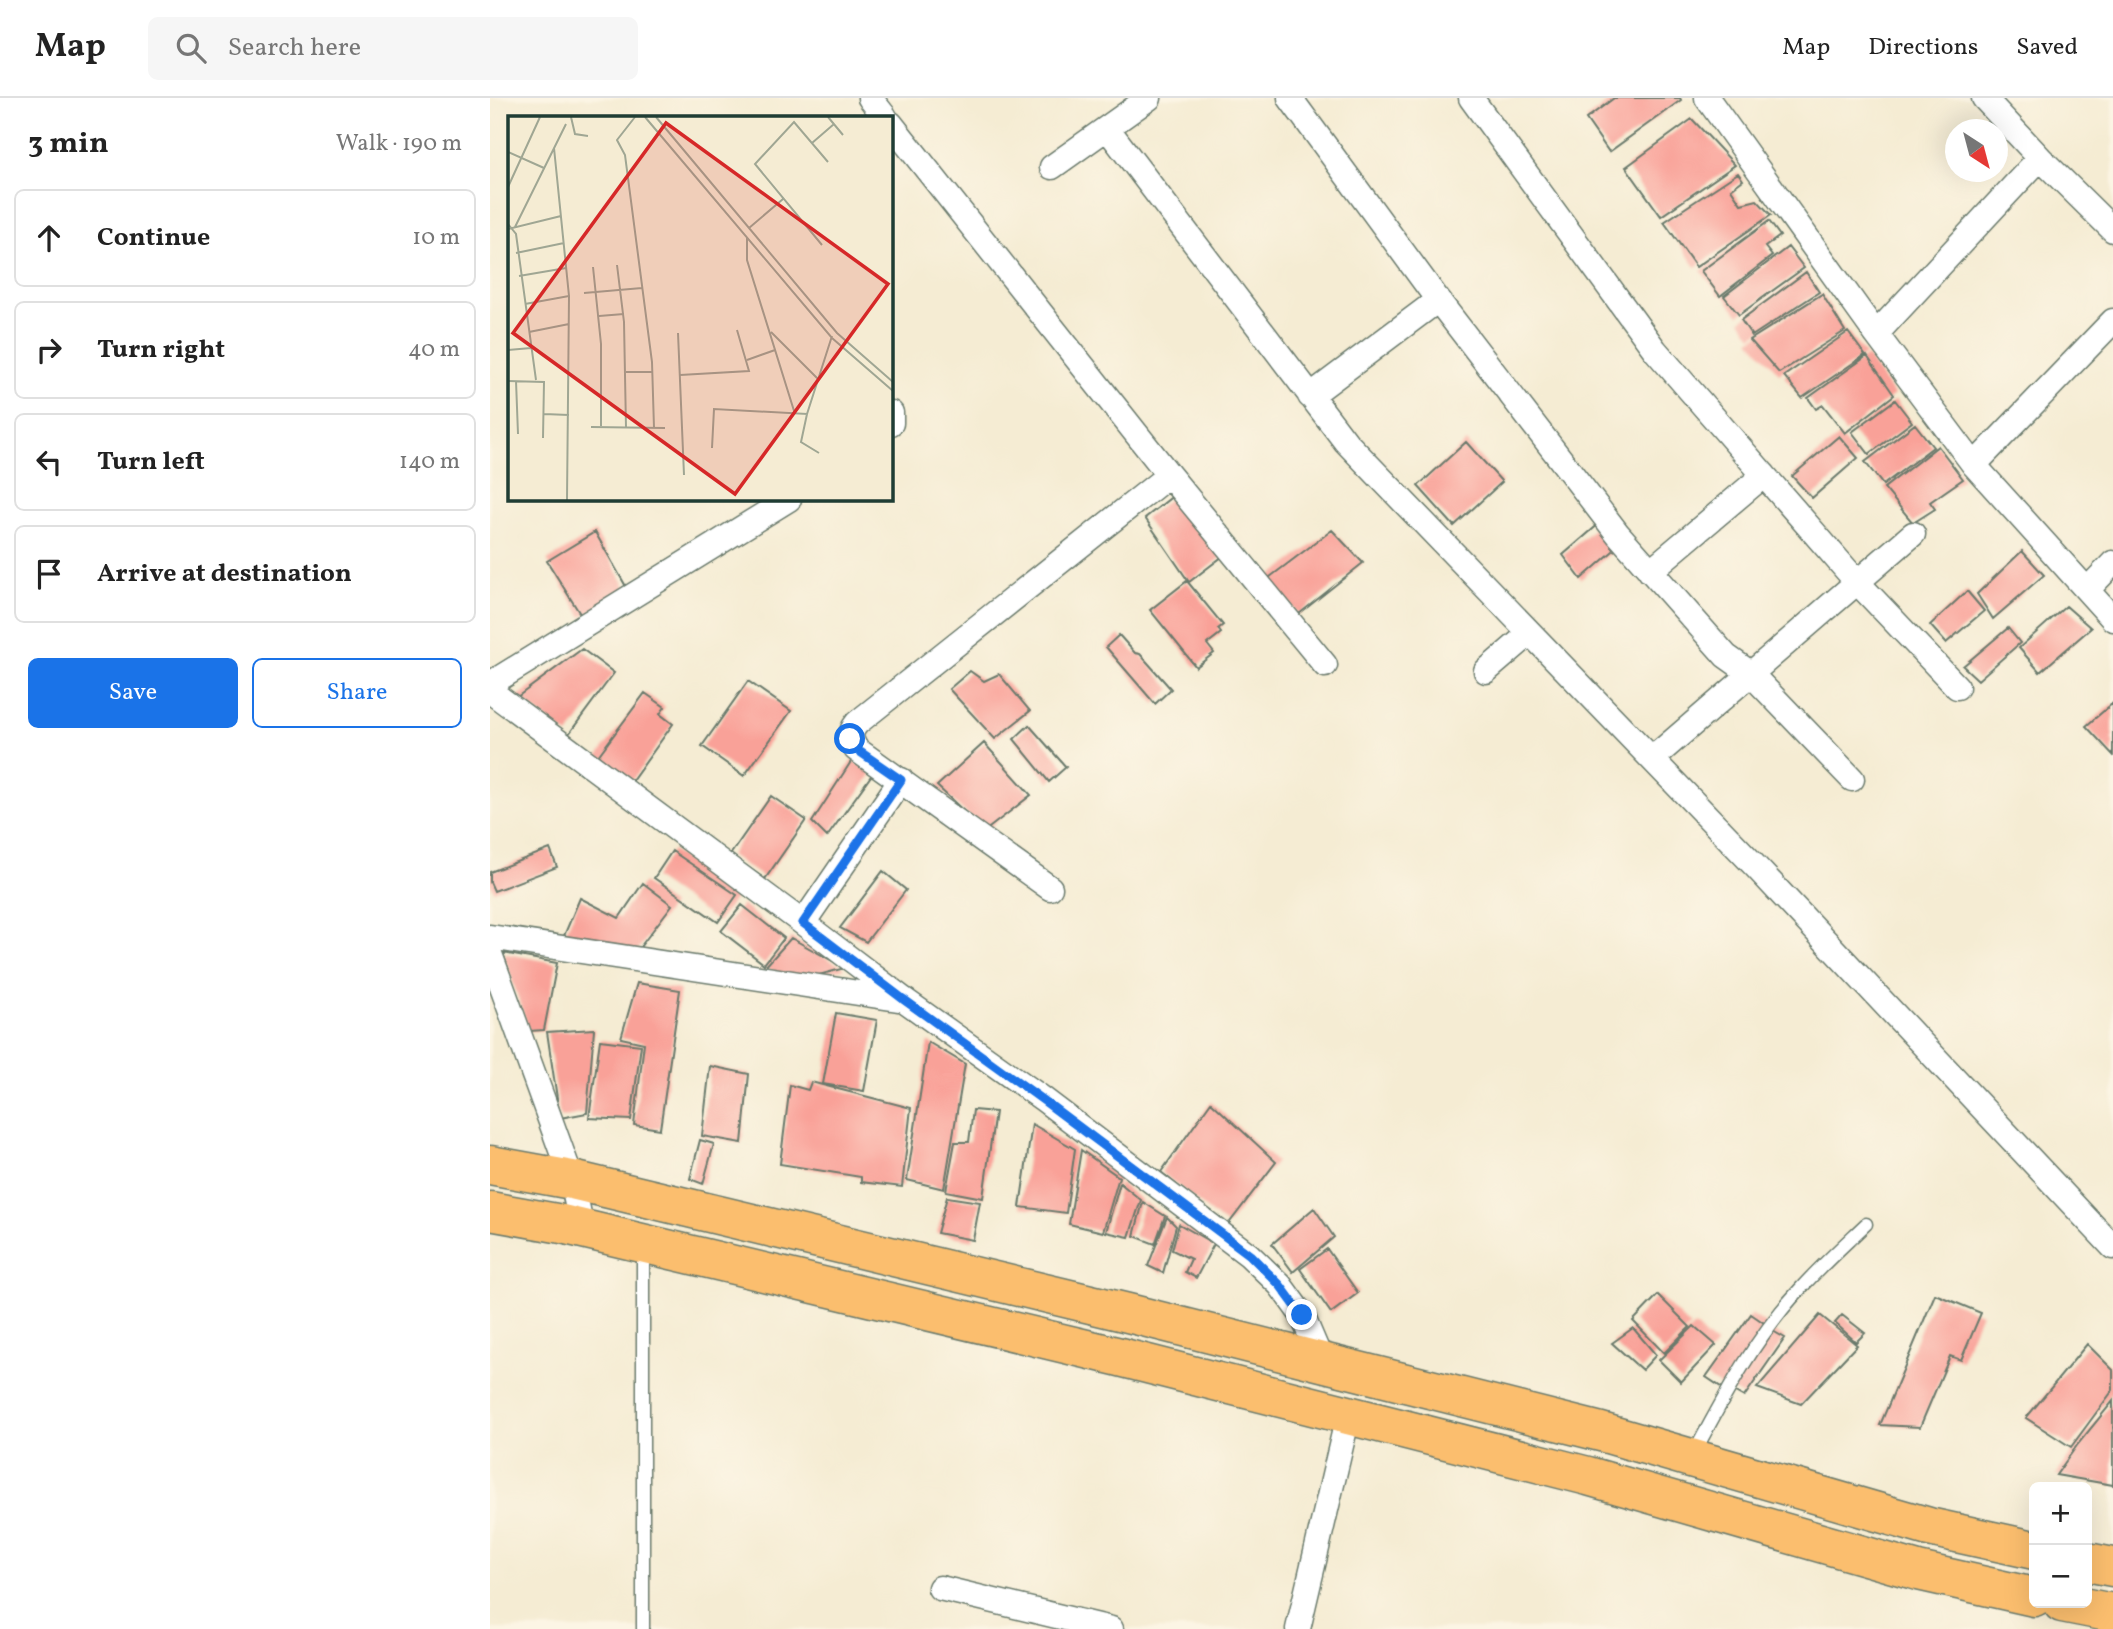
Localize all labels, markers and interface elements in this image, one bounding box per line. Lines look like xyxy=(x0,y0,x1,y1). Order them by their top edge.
search box xyxy=(148,17,638,80)
text: Map xyxy=(35,25,106,71)
icon: search xyxy=(172,29,210,67)
text: Search here xyxy=(228,30,361,66)
text: Map xyxy=(1782,31,1830,65)
text: Directions xyxy=(1868,31,1978,65)
text: Saved xyxy=(2016,31,2078,65)
inset map xyxy=(508,116,892,500)
north arrow xyxy=(1945,119,2008,182)
text: 3 min xyxy=(28,123,109,165)
text: Walk · 190 m xyxy=(336,128,462,160)
icon: ahead xyxy=(30,219,68,257)
text: Continue xyxy=(97,220,210,256)
text: 10 m xyxy=(412,222,460,254)
icon: right xyxy=(30,331,68,369)
text: Turn right xyxy=(97,332,225,368)
text: 40 m xyxy=(408,334,460,366)
icon: left xyxy=(30,443,68,481)
text: Turn left xyxy=(97,444,205,480)
text: 140 m xyxy=(399,446,460,478)
icon: arrive xyxy=(30,555,68,593)
text: Arrive at destination xyxy=(97,556,352,592)
button: Save xyxy=(28,658,238,728)
button: Share xyxy=(252,658,462,728)
route start xyxy=(834,723,865,754)
route end xyxy=(1286,1299,1317,1330)
map controls xyxy=(2029,1482,2092,1608)
button: + xyxy=(2029,1482,2092,1545)
button: − xyxy=(2029,1545,2092,1608)

